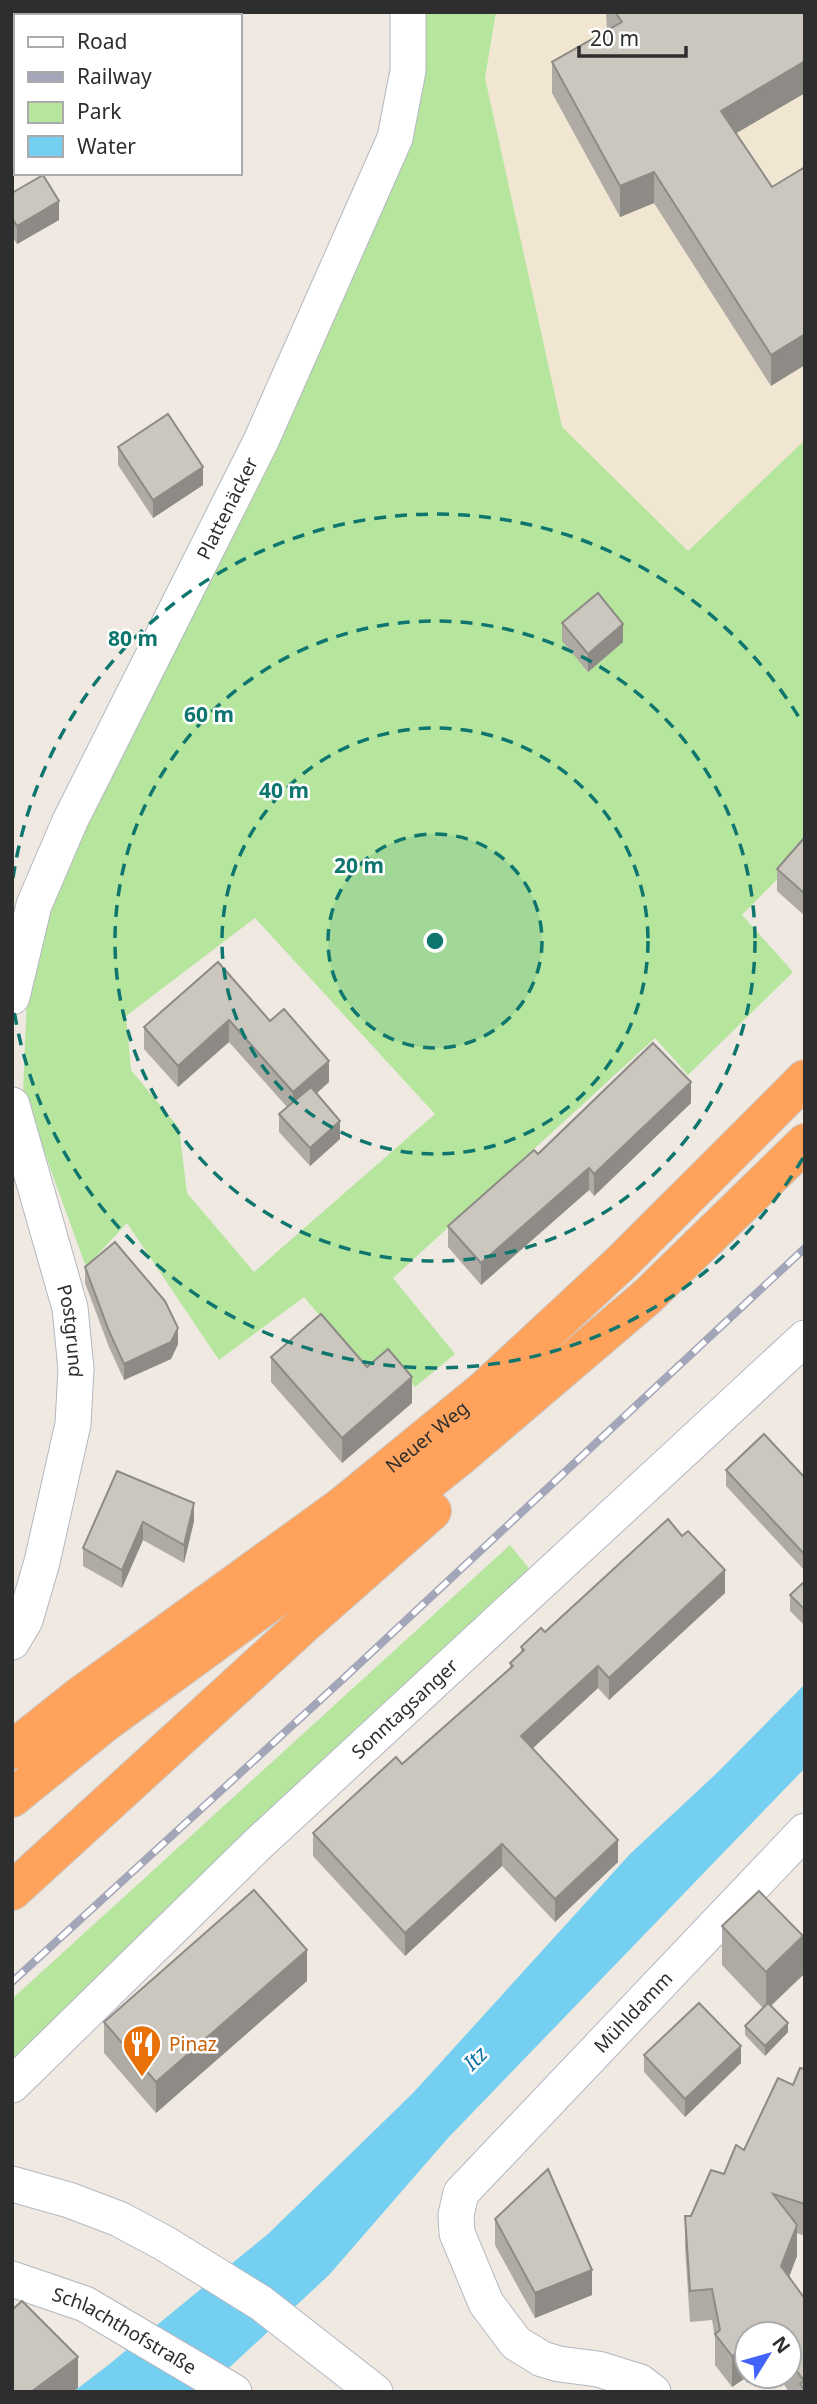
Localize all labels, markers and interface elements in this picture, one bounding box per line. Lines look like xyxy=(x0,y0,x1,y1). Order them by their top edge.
legend xyxy=(14,14,242,175)
scale bar xyxy=(579,14,686,58)
text: 20 m xyxy=(590,24,639,52)
text: Road xyxy=(77,27,127,55)
text: Railway xyxy=(77,62,152,90)
text: Park xyxy=(77,97,122,125)
text: Water xyxy=(77,132,136,160)
street label: Plattenäcker xyxy=(190,452,264,564)
text: 80 m xyxy=(108,624,158,652)
text: 60 m xyxy=(184,700,234,728)
text: 40 m xyxy=(259,776,309,804)
text: 20 m xyxy=(334,851,384,879)
centre of rings xyxy=(423,929,447,953)
street label: Postgrund xyxy=(51,1281,89,1378)
street label: Neuer Weg xyxy=(380,1395,474,1479)
street label: Sonntagsanger xyxy=(346,1653,464,1764)
street label: Mühldamm xyxy=(588,1966,678,2058)
restaurant icon: Pinaz xyxy=(121,2023,163,2078)
place label: Pinaz xyxy=(169,2031,217,2057)
water label: Itz xyxy=(456,2039,494,2077)
street label: Schlachthofstraße xyxy=(49,2281,201,2380)
north arrow xyxy=(733,2320,803,2390)
text: N xyxy=(767,2331,797,2359)

